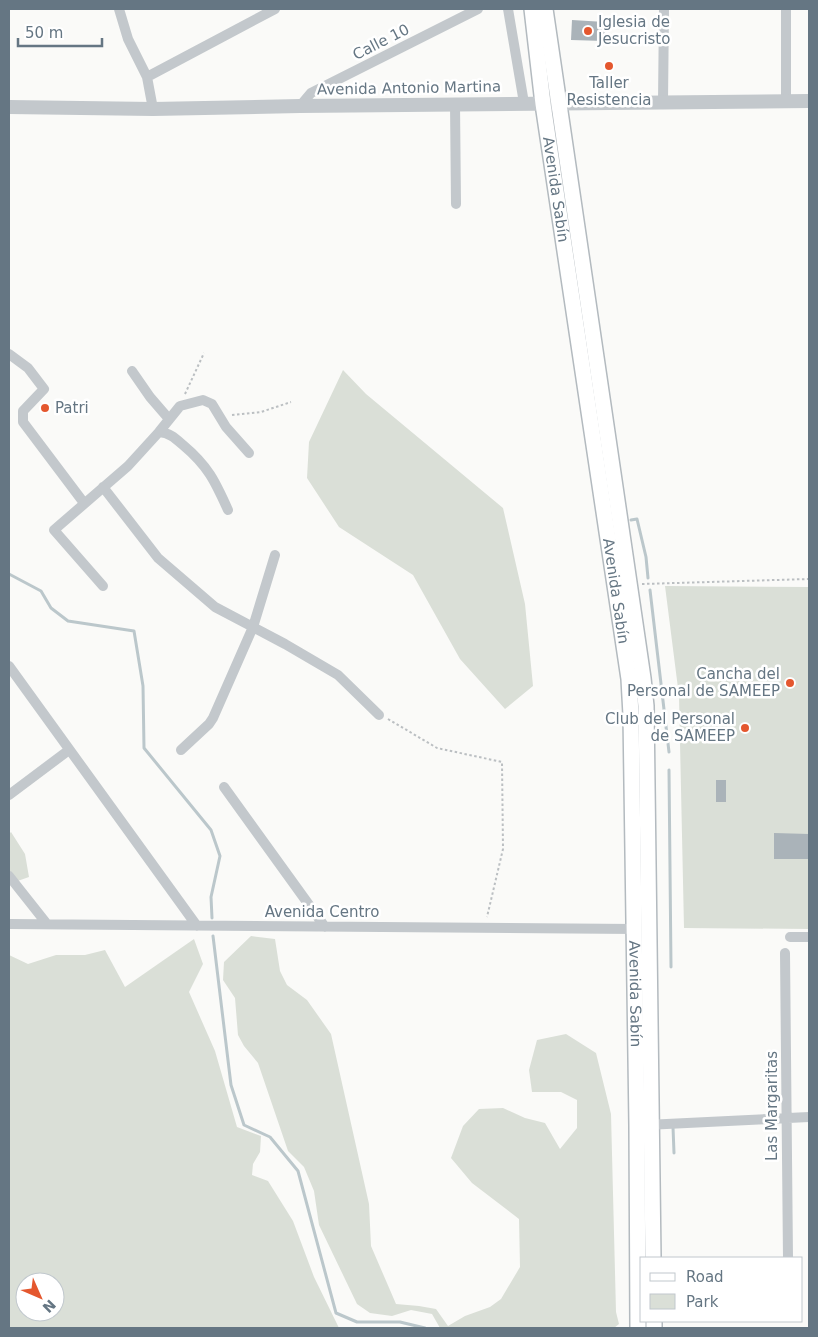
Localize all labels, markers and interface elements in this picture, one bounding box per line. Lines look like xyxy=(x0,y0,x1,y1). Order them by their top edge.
place label: Iglesia de Jesucristo xyxy=(597,13,670,48)
scale bar xyxy=(18,15,101,47)
street label: Calle 10 xyxy=(350,20,412,64)
text: 50 m xyxy=(25,24,63,42)
marker: Iglesia de Jesucristo xyxy=(582,25,594,37)
marker: Taller Resistencia xyxy=(603,60,615,72)
place label: Taller Resistencia xyxy=(567,74,652,109)
street label: Avenida Antonio Martina xyxy=(317,77,501,99)
street label: Avenida Sabín xyxy=(539,135,573,243)
place label: Patri xyxy=(55,399,89,417)
marker: Patri xyxy=(39,402,51,414)
street label: Avenida Sabín xyxy=(599,537,633,645)
place label: Cancha del Personal de SAMEEP xyxy=(627,665,780,700)
marker: Cancha del Personal de SAMEEP xyxy=(784,677,796,689)
place label: Club del Personal de SAMEEP xyxy=(605,710,735,745)
marker: Club del Personal de SAMEEP xyxy=(739,722,751,734)
street label: Avenida Centro xyxy=(265,903,379,921)
street label: Avenida Sabín xyxy=(625,940,645,1047)
street label: Las Margaritas xyxy=(763,1051,781,1161)
legend xyxy=(640,1257,803,1322)
text: Road xyxy=(686,1268,724,1286)
north arrow xyxy=(15,1272,65,1322)
text: Park xyxy=(686,1293,719,1311)
text: N xyxy=(39,1296,59,1316)

